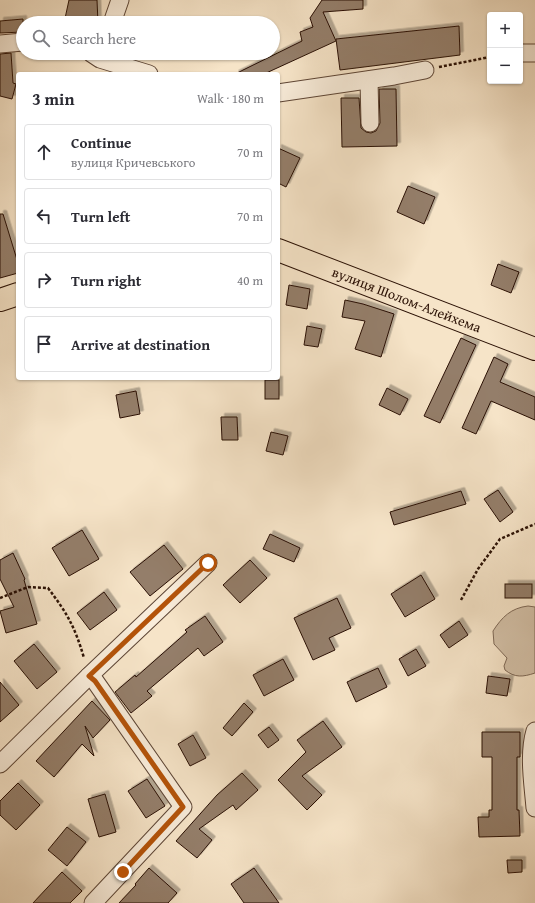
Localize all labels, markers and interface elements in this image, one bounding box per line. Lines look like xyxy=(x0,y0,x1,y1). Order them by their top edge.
map controls xyxy=(487,12,523,84)
button: + xyxy=(487,12,523,48)
search box xyxy=(16,16,280,60)
icon: search xyxy=(30,27,52,49)
text: Search here xyxy=(62,28,136,49)
button: − xyxy=(487,48,523,84)
text: 3 min xyxy=(32,86,74,111)
text: Walk · 180 m xyxy=(197,89,264,108)
text: Continue xyxy=(71,132,132,153)
icon: ahead xyxy=(33,141,55,163)
text: 70 m xyxy=(237,143,263,162)
text: вулиця Кричевського xyxy=(71,153,195,172)
icon: left xyxy=(33,205,55,227)
text: Turn left xyxy=(71,206,130,227)
text: 70 m xyxy=(237,207,263,226)
street label: вулиця Шолом-Алейхема xyxy=(329,262,485,338)
icon: right xyxy=(33,269,55,291)
text: Turn right xyxy=(71,270,142,291)
text: 40 m xyxy=(237,271,263,290)
icon: arrive xyxy=(33,333,55,355)
text: Arrive at destination xyxy=(71,334,210,355)
route start xyxy=(199,554,217,572)
route end xyxy=(114,863,132,881)

